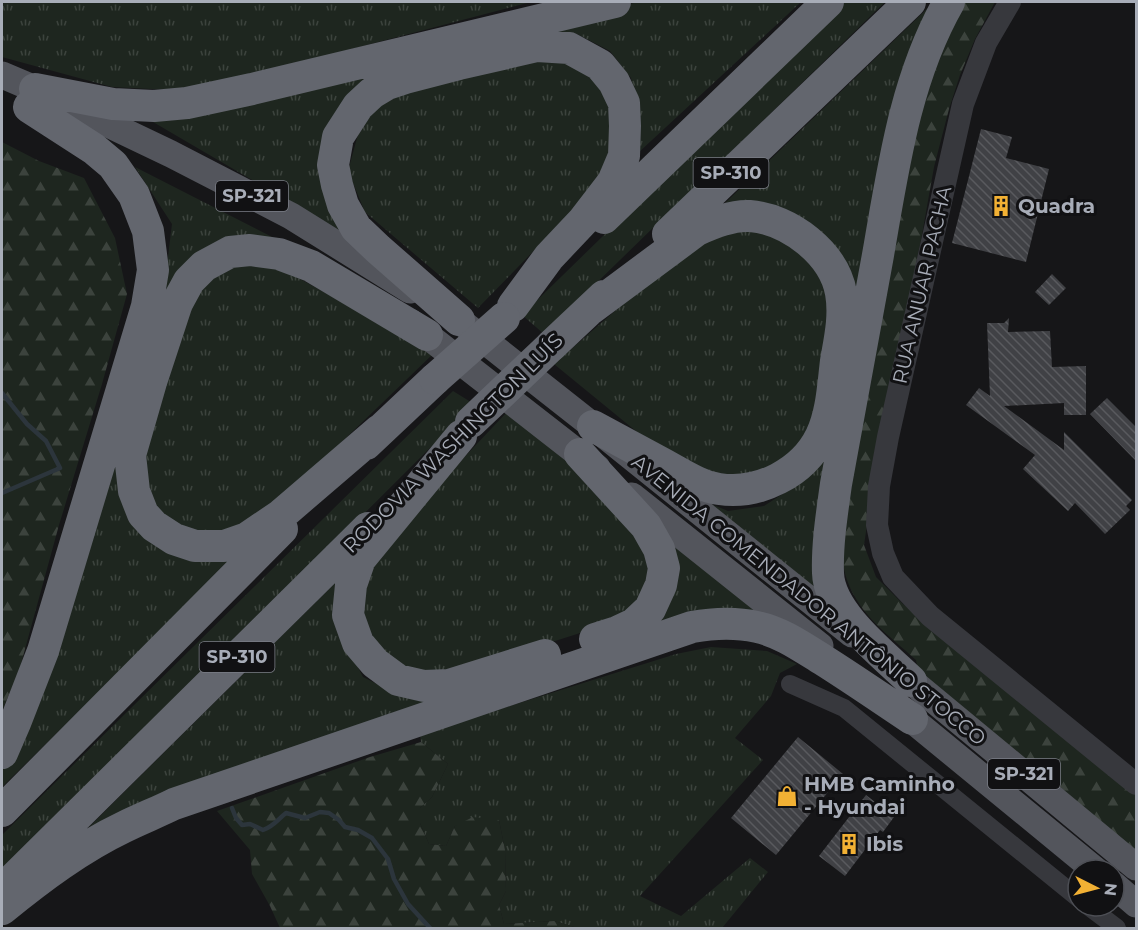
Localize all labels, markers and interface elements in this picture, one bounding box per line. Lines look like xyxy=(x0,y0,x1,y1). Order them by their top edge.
road number: SP-310 xyxy=(694,158,768,188)
road number: SP-321 xyxy=(216,181,288,211)
street label: RUA ANUAR PACHA xyxy=(888,183,957,386)
building icon: Quadra xyxy=(989,194,1013,218)
place label: Quadra xyxy=(1018,194,1095,218)
street label: RODOVIA WASHINGTON LUÍS xyxy=(338,328,568,558)
street label: AVENIDA COMENDADOR ANTÔNIO STOCCO xyxy=(627,450,991,750)
road number: SP-310 xyxy=(200,642,274,672)
road number: SP-321 xyxy=(988,759,1060,789)
place label: HMB Caminho - Hyundai xyxy=(804,772,955,819)
shop icon: HMB Caminho - Hyundai xyxy=(775,784,799,808)
building icon: Ibis xyxy=(837,832,861,856)
place label: Ibis xyxy=(866,832,903,856)
north arrow xyxy=(1066,858,1126,918)
text: N xyxy=(1100,882,1121,897)

